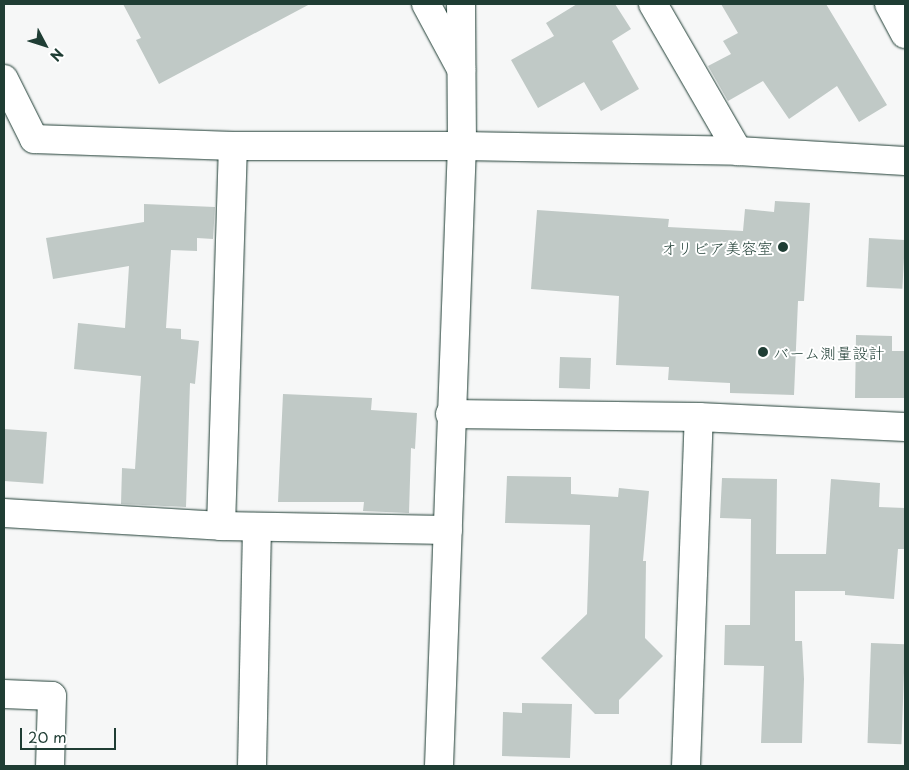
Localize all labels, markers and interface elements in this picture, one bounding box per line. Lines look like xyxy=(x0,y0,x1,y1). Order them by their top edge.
north arrow xyxy=(20,20,70,70)
text: N xyxy=(45,44,68,66)
place label: オリビア美容室 xyxy=(661,237,773,257)
marker: オリビア美容室 xyxy=(777,241,789,253)
place label: バーム測量設計 xyxy=(773,342,885,362)
marker: バーム測量設計 xyxy=(757,346,769,358)
scale bar xyxy=(22,718,119,750)
text: 20 m xyxy=(28,725,67,748)

